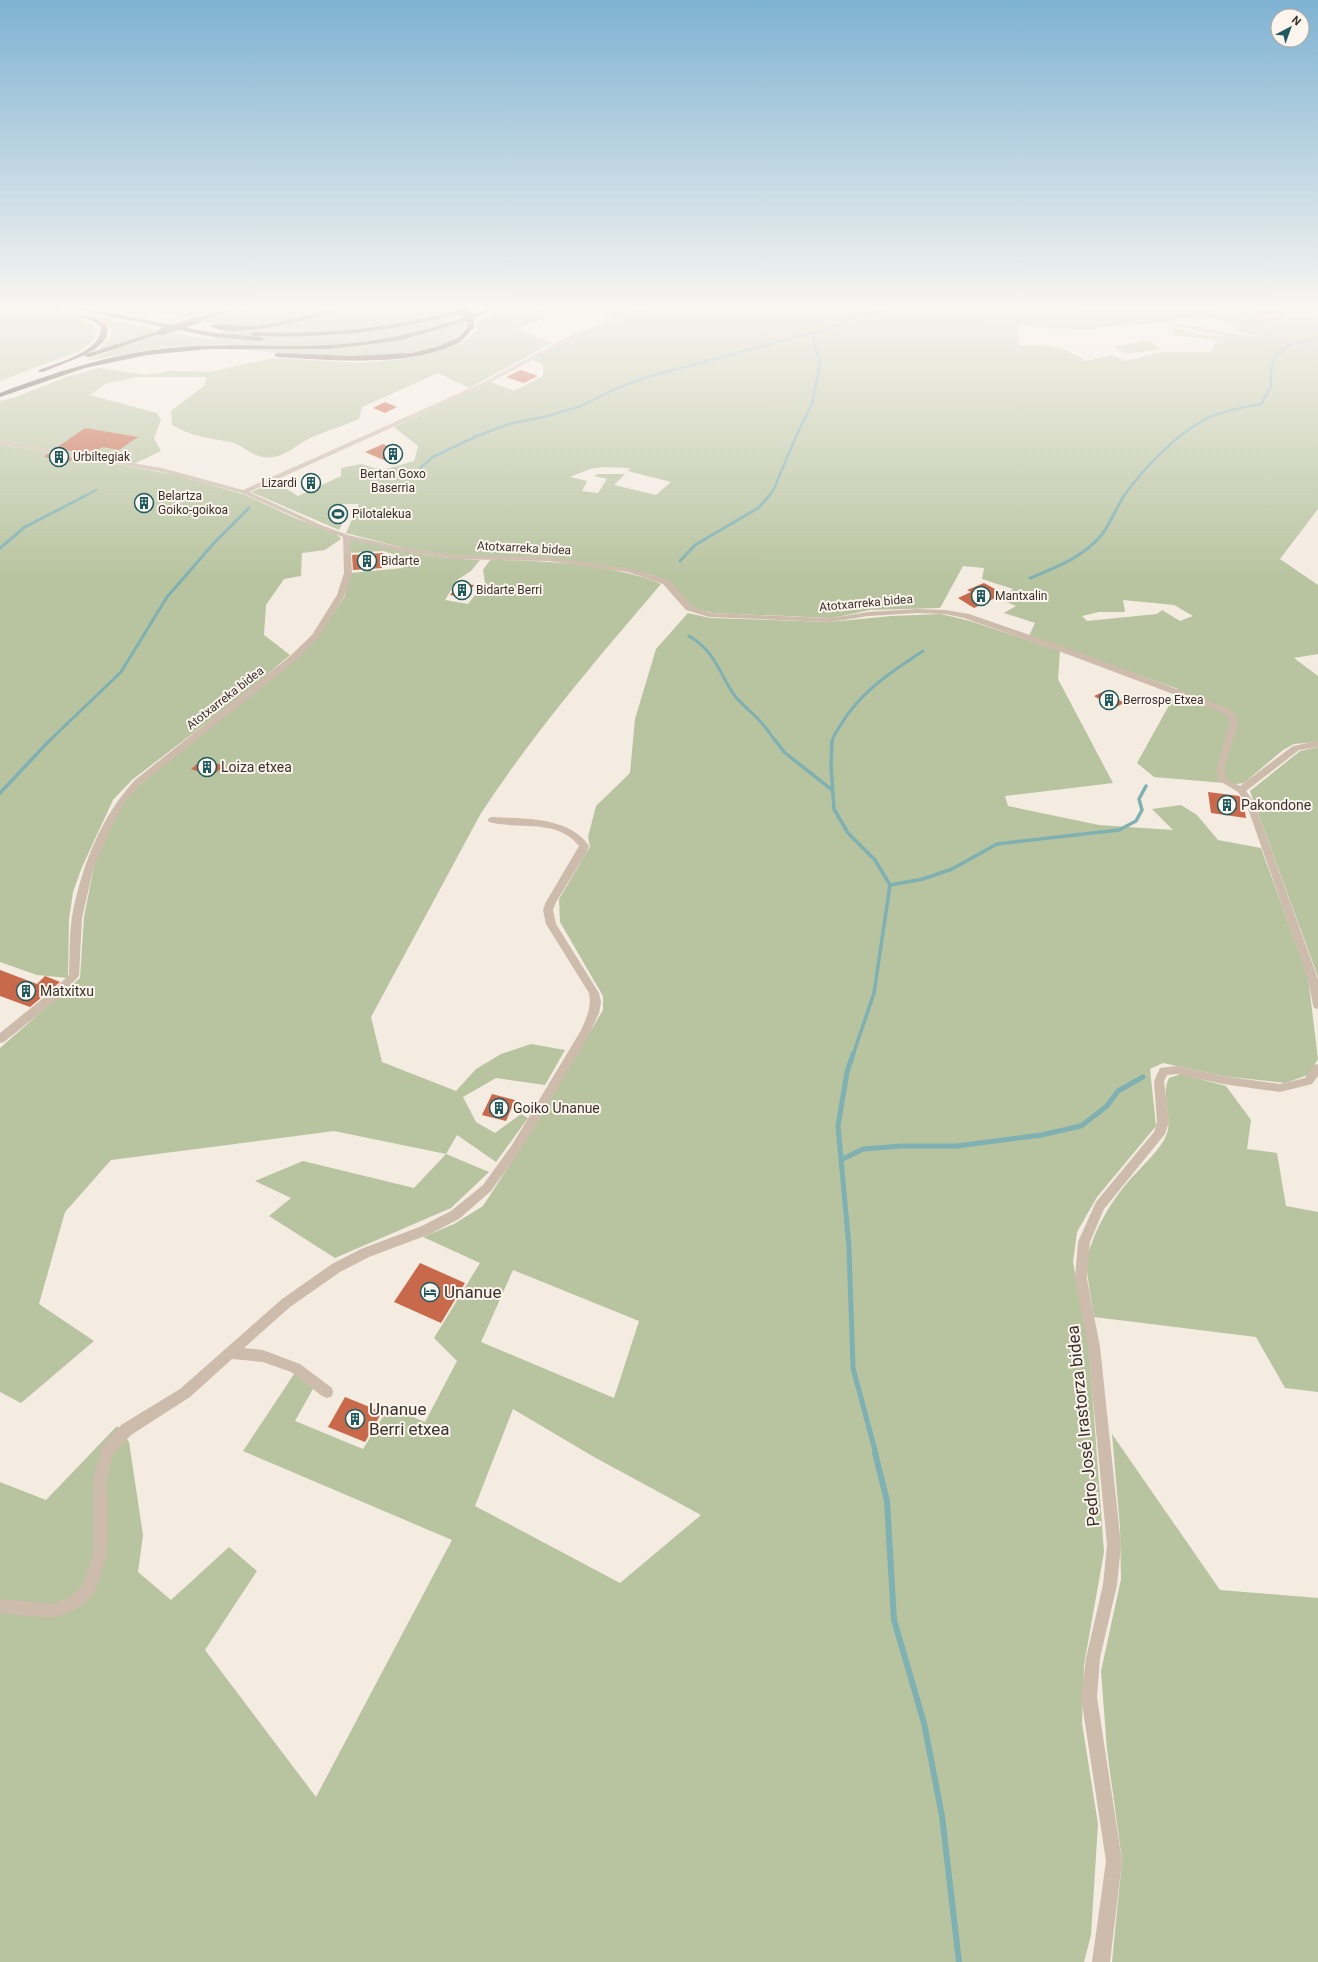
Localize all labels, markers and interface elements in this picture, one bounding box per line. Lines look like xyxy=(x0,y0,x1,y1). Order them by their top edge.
north arrow xyxy=(1270,8,1310,48)
text: N xyxy=(1289,13,1304,28)
building icon: Bertan Goxo Baserria xyxy=(382,443,404,465)
building icon: Urbiltegiak xyxy=(48,446,70,468)
place label: Urbiltegiak xyxy=(73,450,131,464)
place label: Bertan Goxo Baserria xyxy=(360,467,426,495)
building icon: Lizardi xyxy=(300,472,322,494)
place label: Lizardi xyxy=(261,476,297,490)
place label: Belartza Goiko-goikoa xyxy=(158,489,228,517)
building icon: Belartza Goiko-goikoa xyxy=(133,492,155,514)
sports icon: Pilotalekua xyxy=(327,503,349,525)
place label: Pilotalekua xyxy=(352,507,411,521)
street label: Atotxarreka bidea xyxy=(477,539,571,557)
building icon: Bidarte xyxy=(356,550,378,572)
place label: Bidarte xyxy=(381,554,419,568)
building icon: Bidarte Berri xyxy=(451,579,473,601)
place label: Bidarte Berri xyxy=(476,583,542,597)
building icon: Mantxalin xyxy=(970,585,992,607)
place label: Mantxalin xyxy=(995,589,1048,603)
street label: Atotxarreka bidea xyxy=(819,592,913,614)
street label: Atotxarreka bidea xyxy=(184,664,266,732)
building icon: Berrospe Etxea xyxy=(1098,689,1120,711)
place label: Berrospe Etxea xyxy=(1123,693,1203,707)
building icon: Loiza etxea xyxy=(196,756,218,778)
place label: Loiza etxea xyxy=(221,759,292,775)
building icon: Pakondone xyxy=(1216,794,1238,816)
place label: Pakondone xyxy=(1241,797,1311,813)
building icon: Matxitxu xyxy=(15,980,37,1002)
place label: Matxitxu xyxy=(40,983,94,999)
building icon: Goiko Unanue xyxy=(488,1097,510,1119)
place label: Goiko Unanue xyxy=(513,1100,600,1116)
hotel icon: Unanue xyxy=(419,1281,441,1303)
place label: Unanue xyxy=(444,1282,501,1302)
street label: Pedro José Irastorza bidea xyxy=(1062,1324,1104,1528)
place label: Unanue Berri etxea xyxy=(369,1399,450,1439)
building icon: Unanue Berri etxea xyxy=(344,1408,366,1430)

